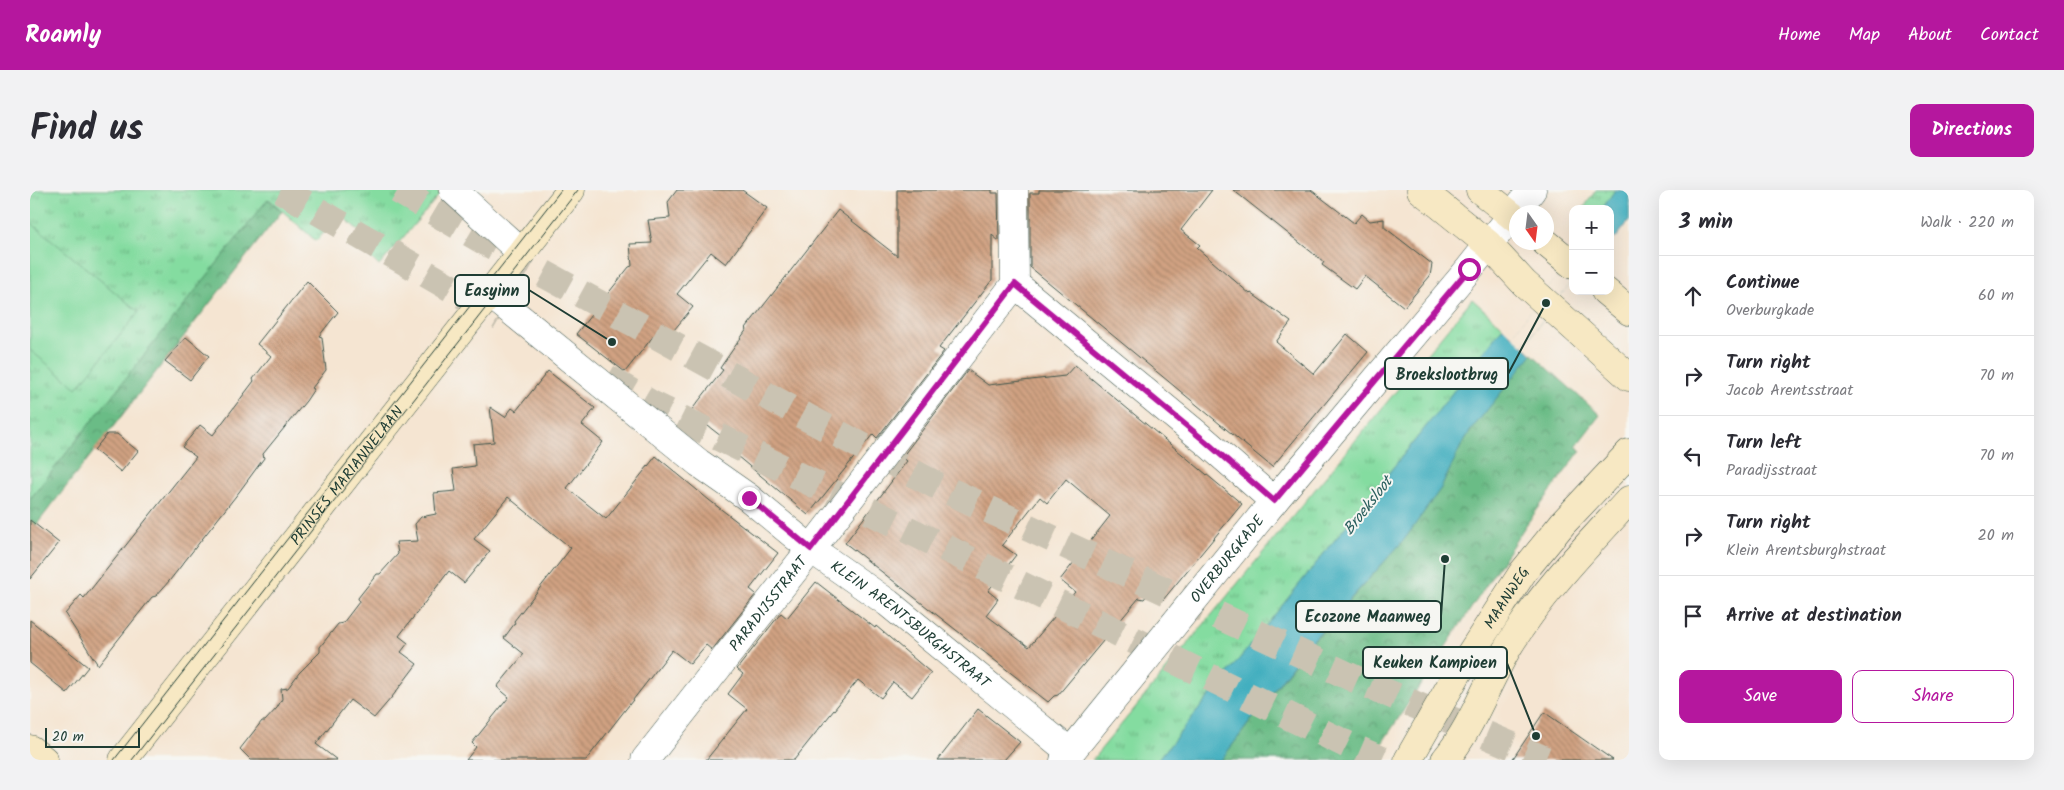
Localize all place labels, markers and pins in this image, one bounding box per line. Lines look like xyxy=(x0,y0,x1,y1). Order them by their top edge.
callout: Easyinn xyxy=(455,275,529,306)
callout: Broekslootbrug xyxy=(1385,358,1508,389)
callout: Ecozone Maanweg xyxy=(1296,601,1441,632)
callout: Keuken Kampioen xyxy=(1363,647,1507,678)

